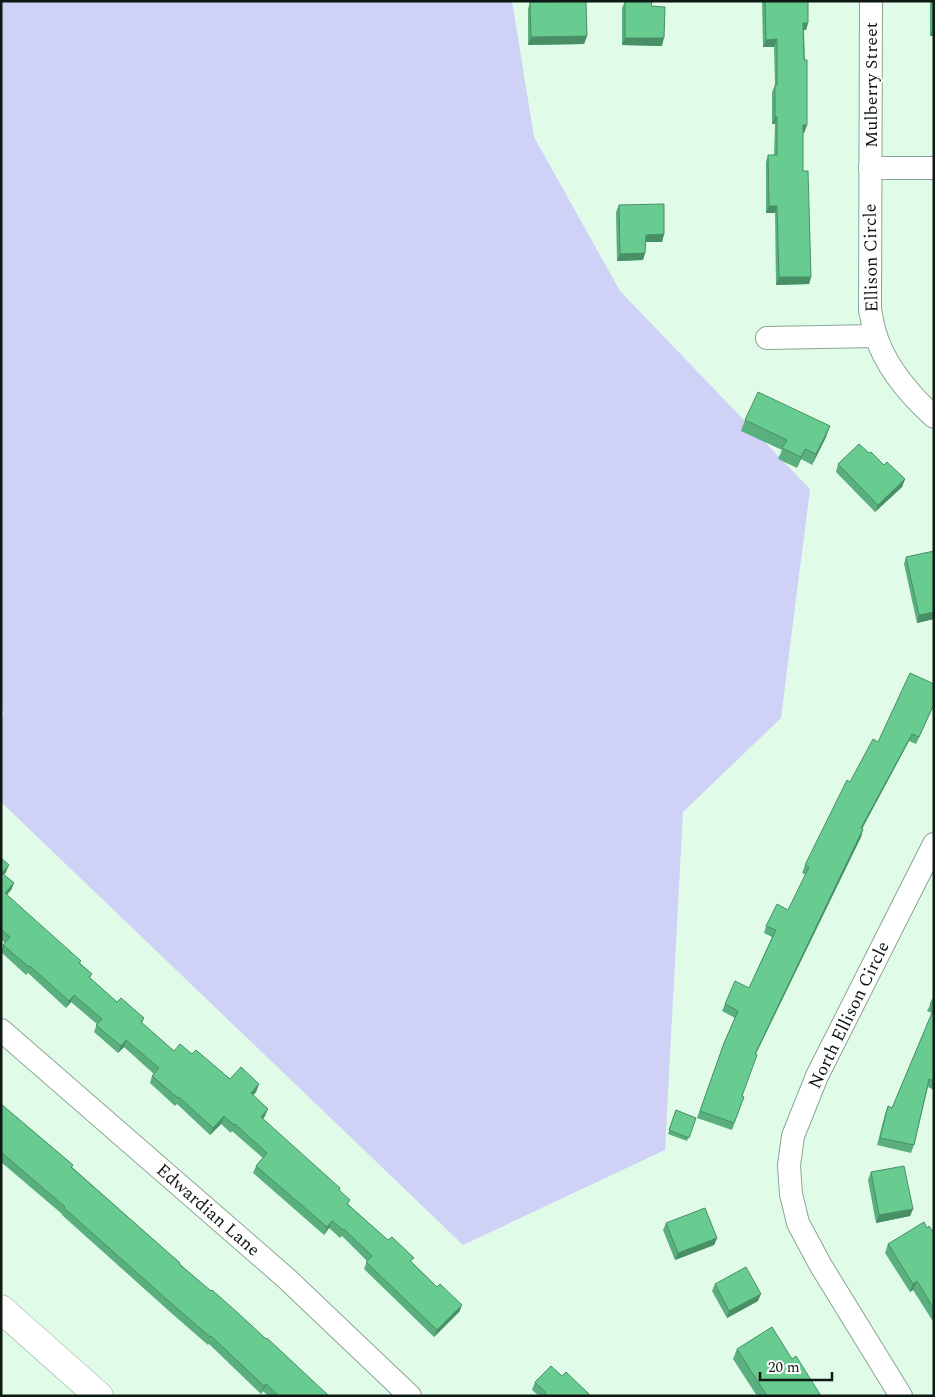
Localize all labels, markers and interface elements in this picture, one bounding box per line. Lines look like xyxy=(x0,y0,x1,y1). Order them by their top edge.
street label: Mulberry Street xyxy=(858,22,885,148)
street label: Ellison Circle xyxy=(857,203,885,313)
street label: North Ellison Circle xyxy=(801,937,897,1093)
street label: Edwardian Lane xyxy=(150,1157,266,1263)
scale bar xyxy=(760,1350,832,1382)
text: 20 m xyxy=(768,1356,800,1379)

